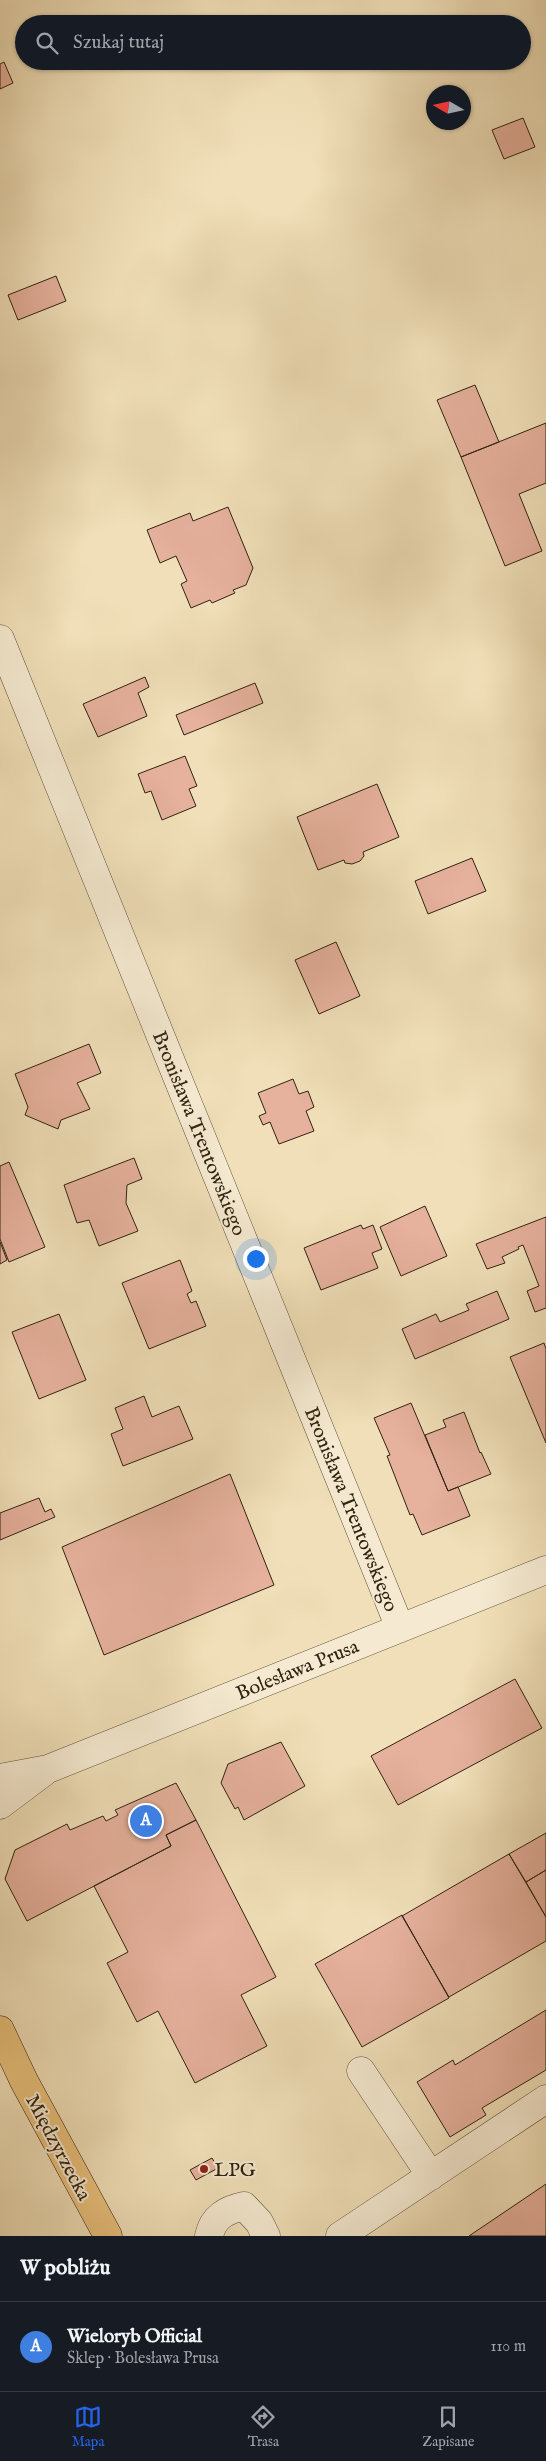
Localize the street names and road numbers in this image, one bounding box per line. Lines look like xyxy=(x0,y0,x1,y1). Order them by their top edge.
street label: Bronisława Trentowskiego xyxy=(146,1027,251,1240)
street label: Bronisława Trentowskiego xyxy=(298,1403,403,1616)
street label: Bolesława Prusa xyxy=(232,1634,363,1706)
street label: Międzyrzecka xyxy=(19,2090,96,2205)

